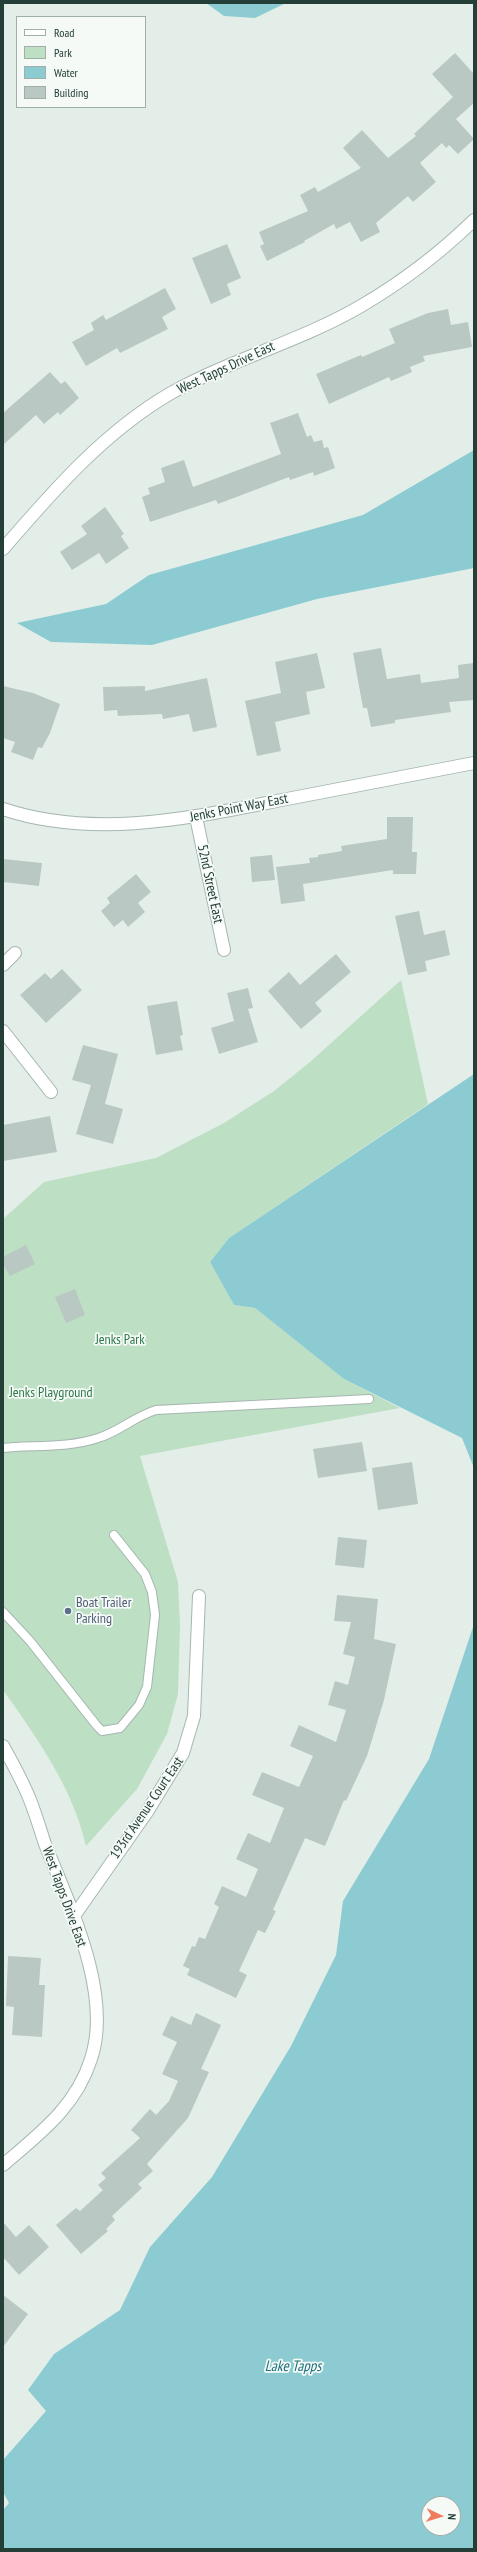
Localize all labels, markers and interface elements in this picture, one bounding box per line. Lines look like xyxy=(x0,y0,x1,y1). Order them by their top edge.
legend xyxy=(16,16,146,108)
text: Road xyxy=(54,25,74,40)
text: Park xyxy=(54,45,72,60)
text: Water xyxy=(54,65,78,80)
text: Building xyxy=(54,85,89,100)
street label: West Tapps Drive East xyxy=(175,338,277,398)
street label: Jenks Point Way East xyxy=(189,790,289,826)
street label: 52nd Street East xyxy=(193,843,227,925)
park label: Jenks Park xyxy=(95,1332,145,1348)
park label: Jenks Playground xyxy=(9,1385,93,1401)
place label: Boat Trailer Parking xyxy=(76,1595,131,1628)
marker: Boat Trailer Parking xyxy=(63,1606,73,1616)
street label: 193rd Avenue Court East xyxy=(107,1754,187,1862)
street label: West Tapps Drive East xyxy=(38,1845,90,1949)
water label: Lake Tapps xyxy=(265,2358,321,2376)
north arrow xyxy=(421,2496,461,2536)
text: N xyxy=(445,2513,459,2520)

